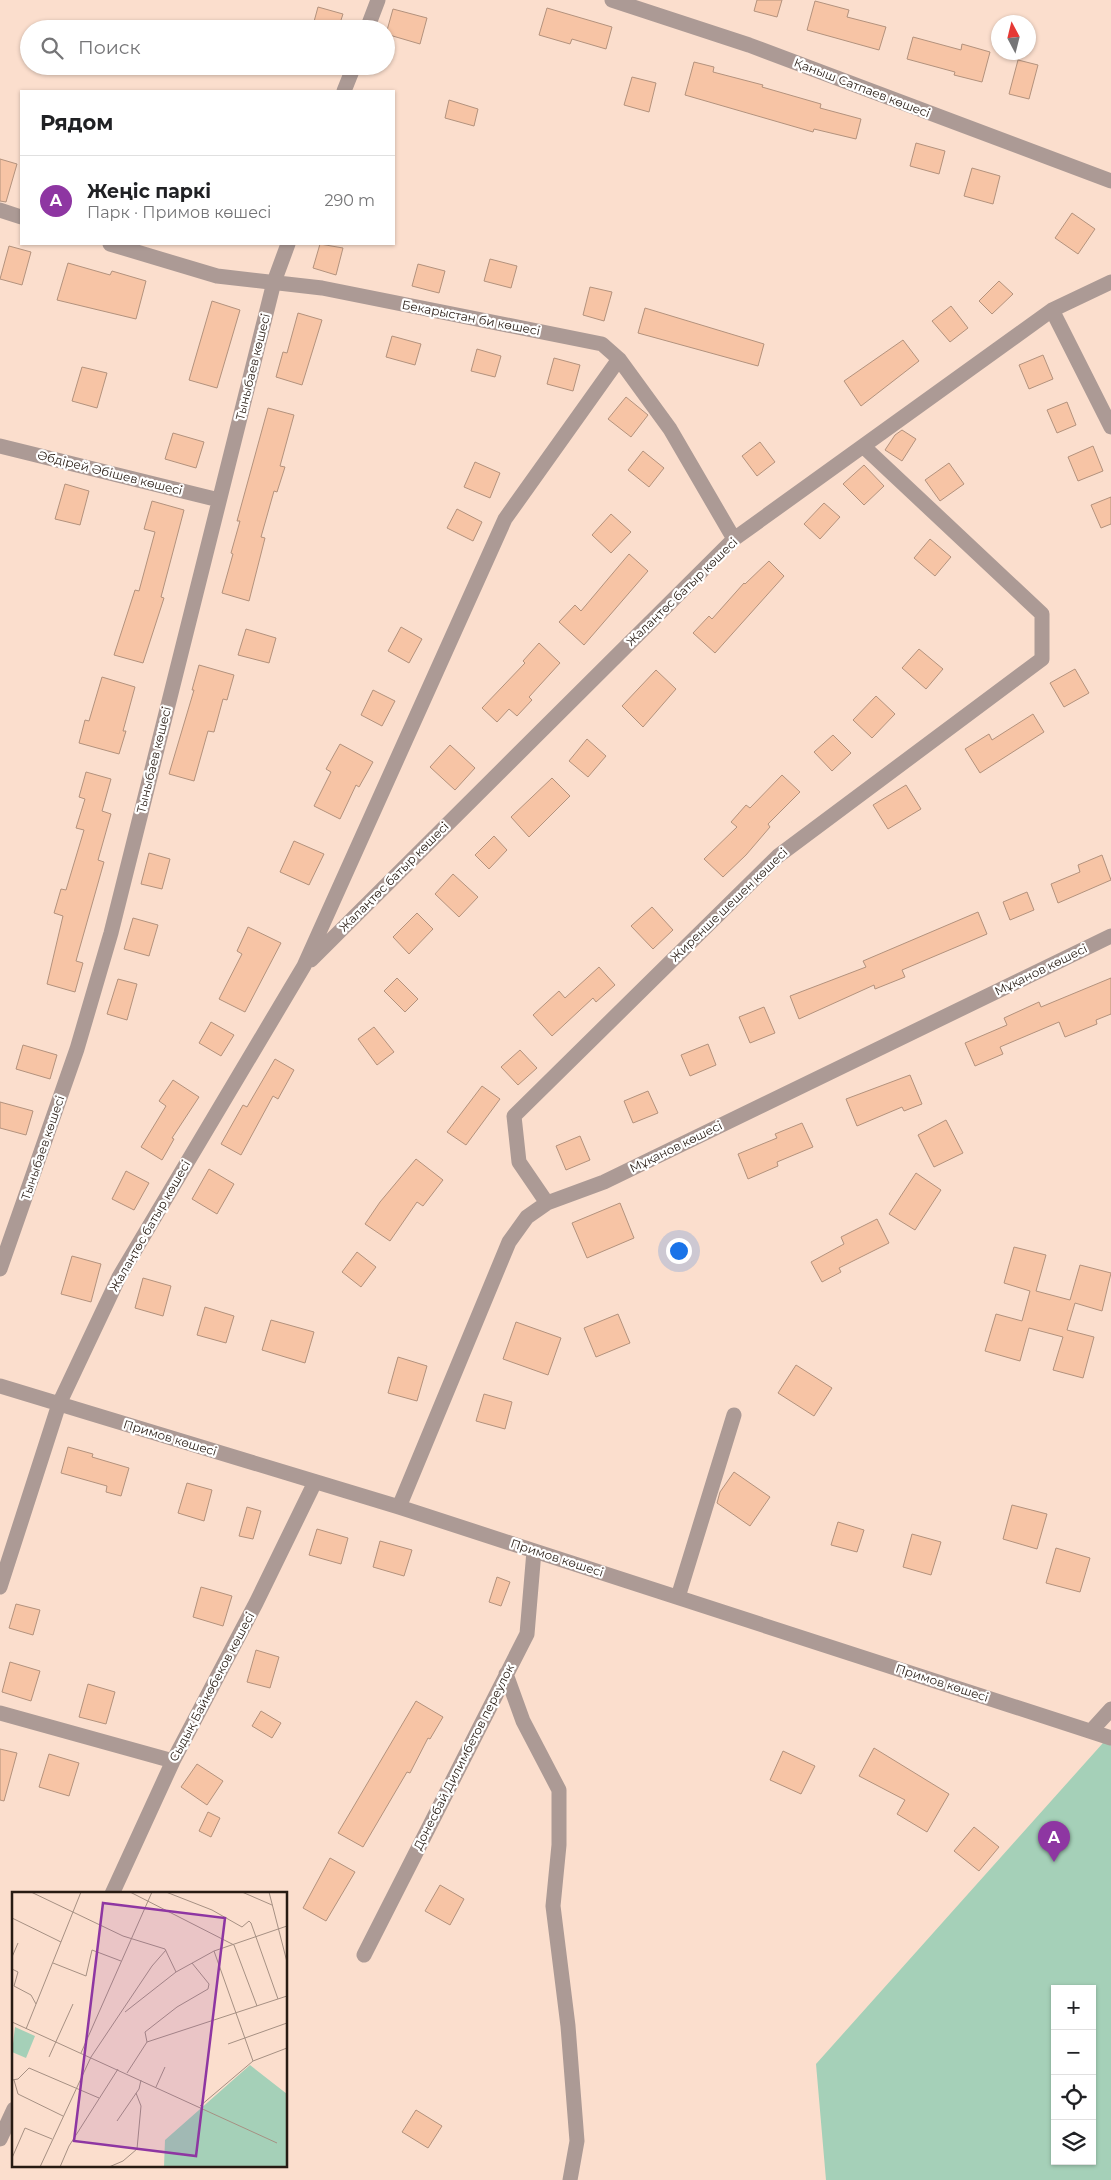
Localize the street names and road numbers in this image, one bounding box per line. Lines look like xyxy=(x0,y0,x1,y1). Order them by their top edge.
street label: Қаныш Сатпаев көшесі xyxy=(792,55,932,120)
street label: Бекарыстан би көшесі xyxy=(401,297,541,338)
street label: Тыныбаев көшесі xyxy=(232,312,273,422)
street label: Әбдірей Әбішев көшесі xyxy=(36,447,184,498)
street label: Жалаңтөс батыр көшесі xyxy=(623,534,740,649)
street label: Тыныбаев көшесі xyxy=(133,705,174,815)
street label: Жалаңтөс батыр көшесі xyxy=(336,819,452,935)
street label: Жиренше шешен көшесі xyxy=(667,845,790,965)
street label: Мұқанов көшесі xyxy=(992,941,1090,998)
street label: Тыныбаев көшесі xyxy=(18,1094,67,1202)
street label: Мұқанов көшесі xyxy=(627,1118,725,1175)
street label: Жалаңтөс батыр көшесі xyxy=(106,1157,193,1294)
street label: Примов көшесі xyxy=(122,1416,219,1459)
street label: Примов көшесі xyxy=(509,1535,606,1580)
street label: Сыдық Байкөбеков көшесі xyxy=(166,1610,257,1764)
street label: Примов көшесі xyxy=(894,1660,991,1705)
street label: Донесбай Дилимбетов переулок xyxy=(410,1661,517,1852)

